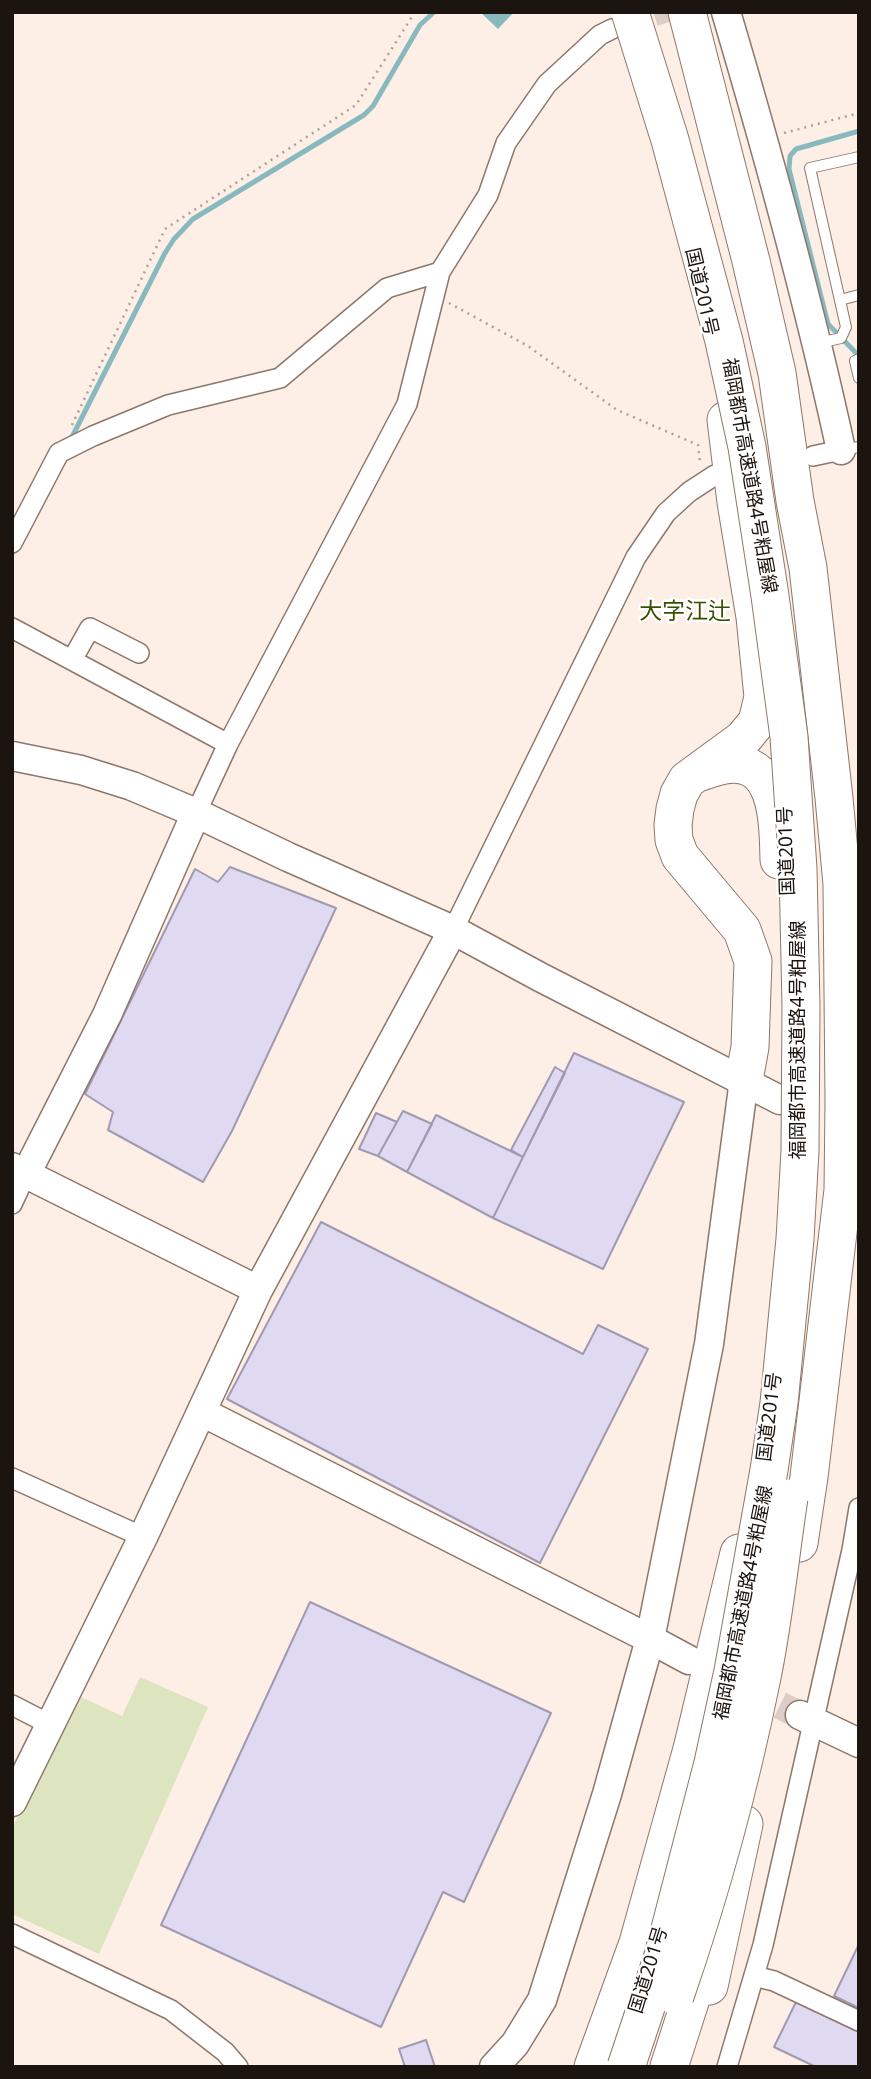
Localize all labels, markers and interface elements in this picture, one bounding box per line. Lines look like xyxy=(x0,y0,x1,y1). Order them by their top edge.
street label: 国道201号 xyxy=(680,246,722,338)
street label: 福岡都市高速道路4号粕屋線 xyxy=(717,356,781,596)
district label: 大字江辻 xyxy=(639,598,731,626)
street label: 国道201号 xyxy=(774,806,800,896)
street label: 福岡都市高速道路4号粕屋線 xyxy=(788,921,810,1159)
street label: 国道201号 xyxy=(753,1371,787,1463)
street label: 福岡都市高速道路4号粕屋線 xyxy=(710,1484,778,1722)
street label: 国道201号 xyxy=(625,1924,673,2016)

